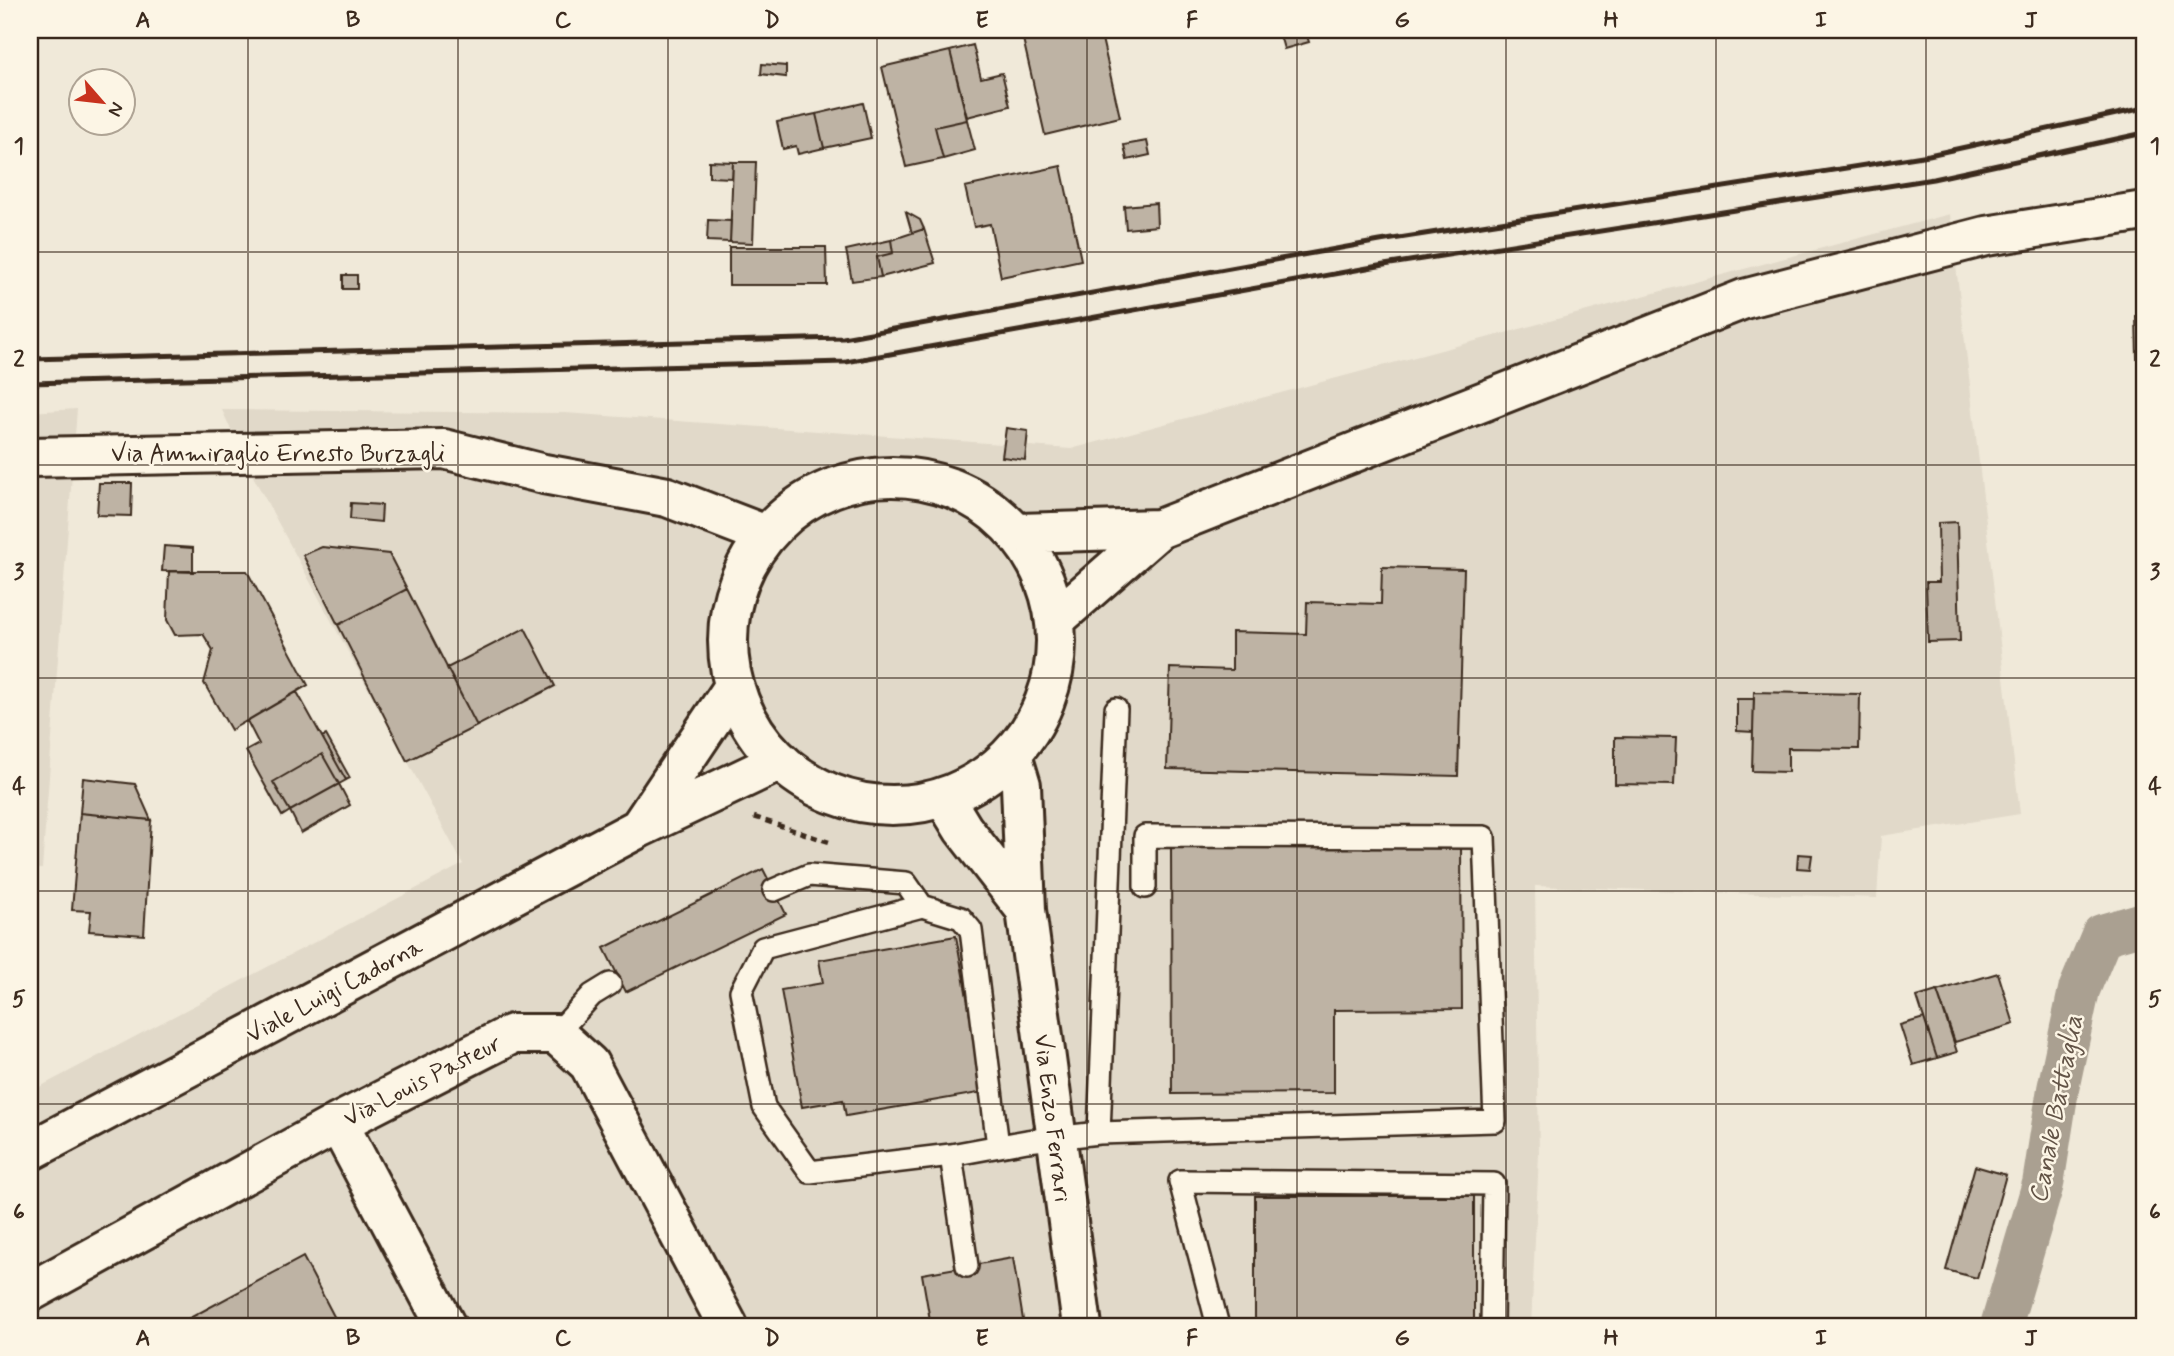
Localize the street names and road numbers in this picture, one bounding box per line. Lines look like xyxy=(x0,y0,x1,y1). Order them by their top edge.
street label: Via Ammiraglio Ernesto Burzagli xyxy=(111,439,445,470)
street label: Viale Luigi Cadorna xyxy=(241,931,429,1051)
street label: Via Louis Pasteur xyxy=(338,1028,507,1134)
street label: Via Enzo Ferrari xyxy=(1026,1032,1077,1204)

